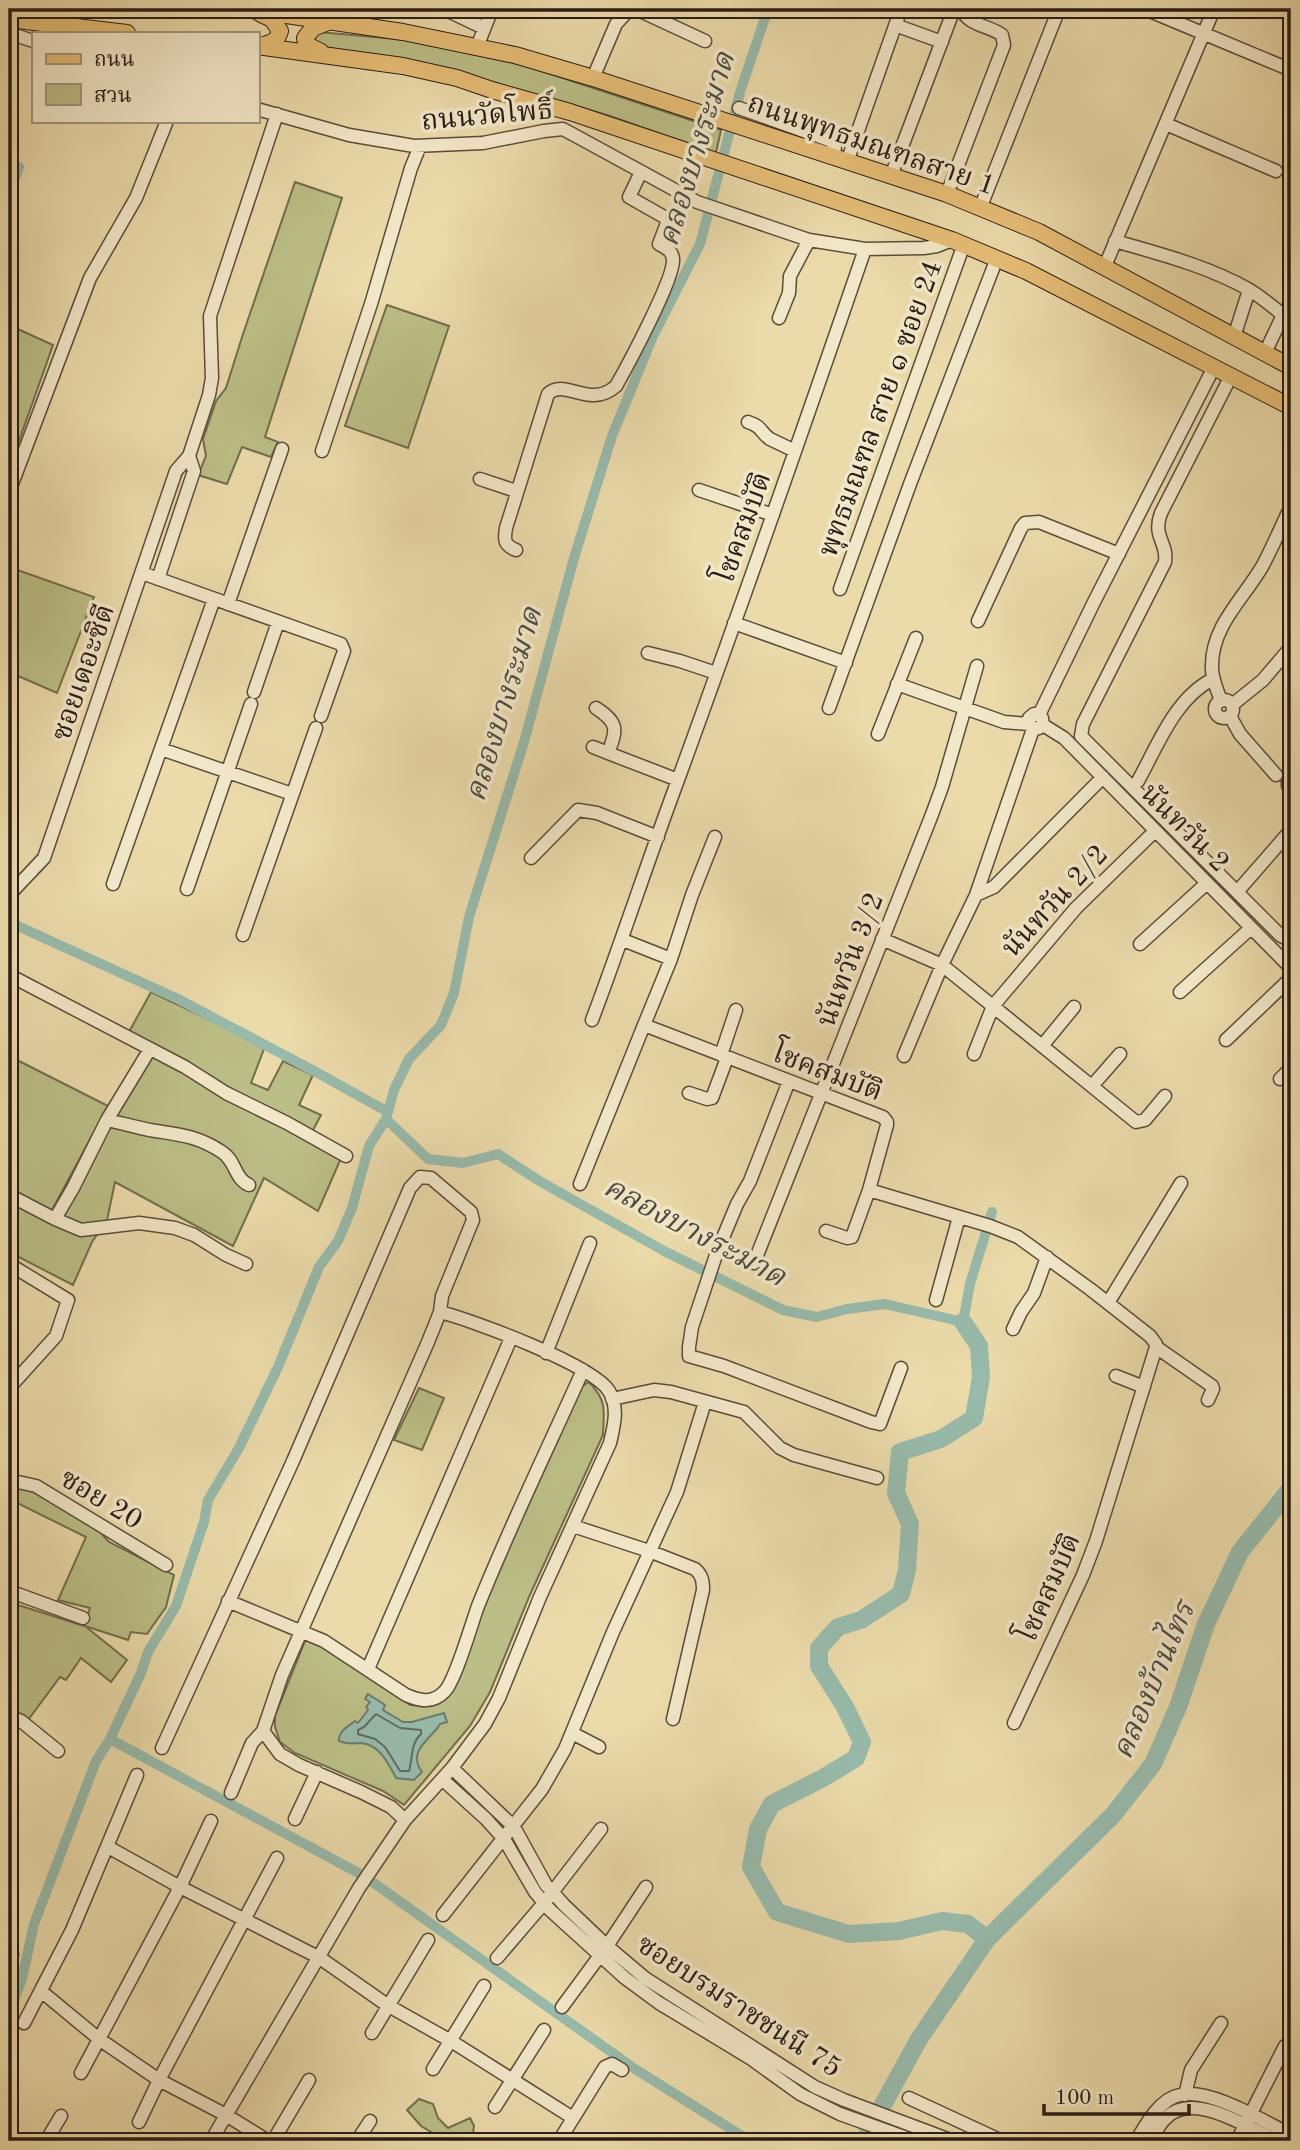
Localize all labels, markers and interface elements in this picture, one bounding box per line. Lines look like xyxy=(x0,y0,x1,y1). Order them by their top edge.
legend xyxy=(32,32,259,122)
water label: คลองบางระมาด xyxy=(654,48,742,250)
text: ถนน xyxy=(94,50,135,71)
text: สวน xyxy=(94,86,132,107)
street label: ถนนวัดโพธิ์ xyxy=(420,89,557,137)
street label: ถนนพุทธมณฑลสาย 1 xyxy=(743,90,999,203)
street label: พุทธมณฑล สาย ๑ ซอย 24 xyxy=(815,257,950,562)
street label: โชคสมบัติ xyxy=(704,466,778,588)
street label: ซอยเดอะซิตี xyxy=(46,600,121,745)
water label: คลองบางระมาด xyxy=(461,603,549,805)
street label: นันทวัน 2 xyxy=(1134,778,1235,879)
street label: นันทวัน 2/2 xyxy=(996,840,1115,963)
street label: นันทวัน 3/2 xyxy=(812,888,890,1031)
street label: โชคสมบัติ xyxy=(767,1032,889,1108)
water label: คลองบางระมาด xyxy=(598,1172,790,1294)
street label: ซอย 20 xyxy=(55,1465,146,1536)
street label: โชคสมบัติ xyxy=(1007,1527,1087,1648)
water label: คลองบ้านไทร xyxy=(1101,1592,1203,1764)
street label: ซอยบรมราชชนนี 75 xyxy=(631,1929,847,2084)
scale bar xyxy=(1044,2073,1190,2117)
text: 100 m xyxy=(1055,2088,1114,2109)

